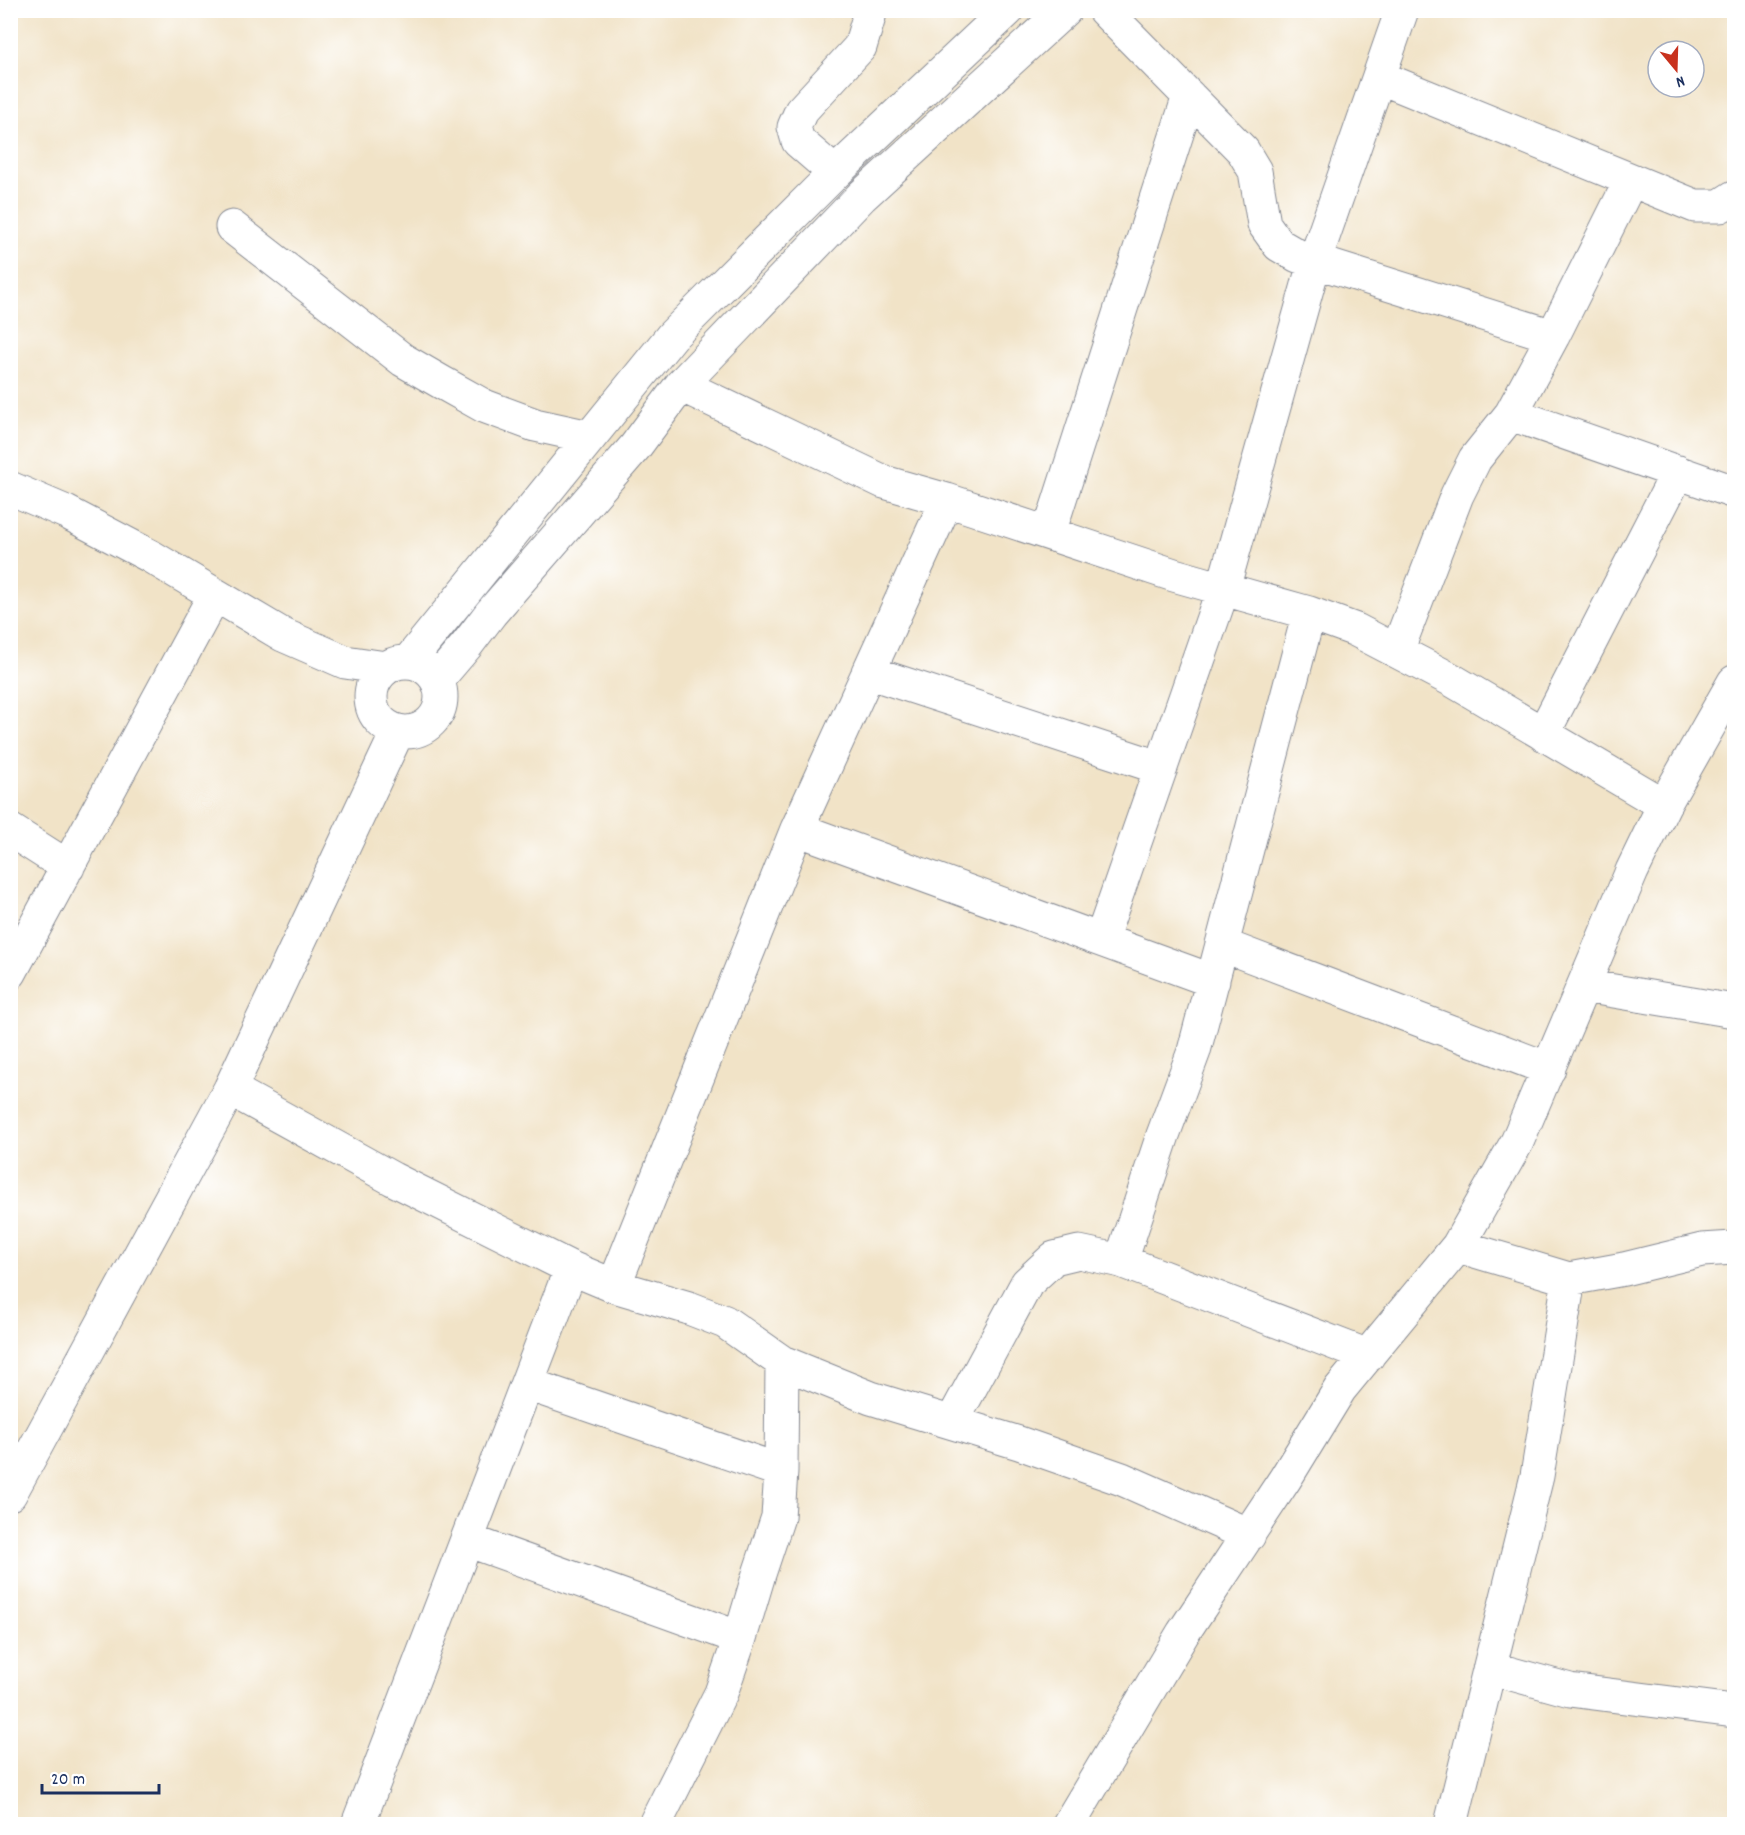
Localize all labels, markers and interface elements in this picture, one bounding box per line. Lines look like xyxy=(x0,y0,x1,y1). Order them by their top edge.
north arrow xyxy=(1646,39,1706,99)
text: N xyxy=(1672,69,1688,93)
scale bar xyxy=(42,1757,159,1795)
text: 20 m xyxy=(51,1768,85,1793)

